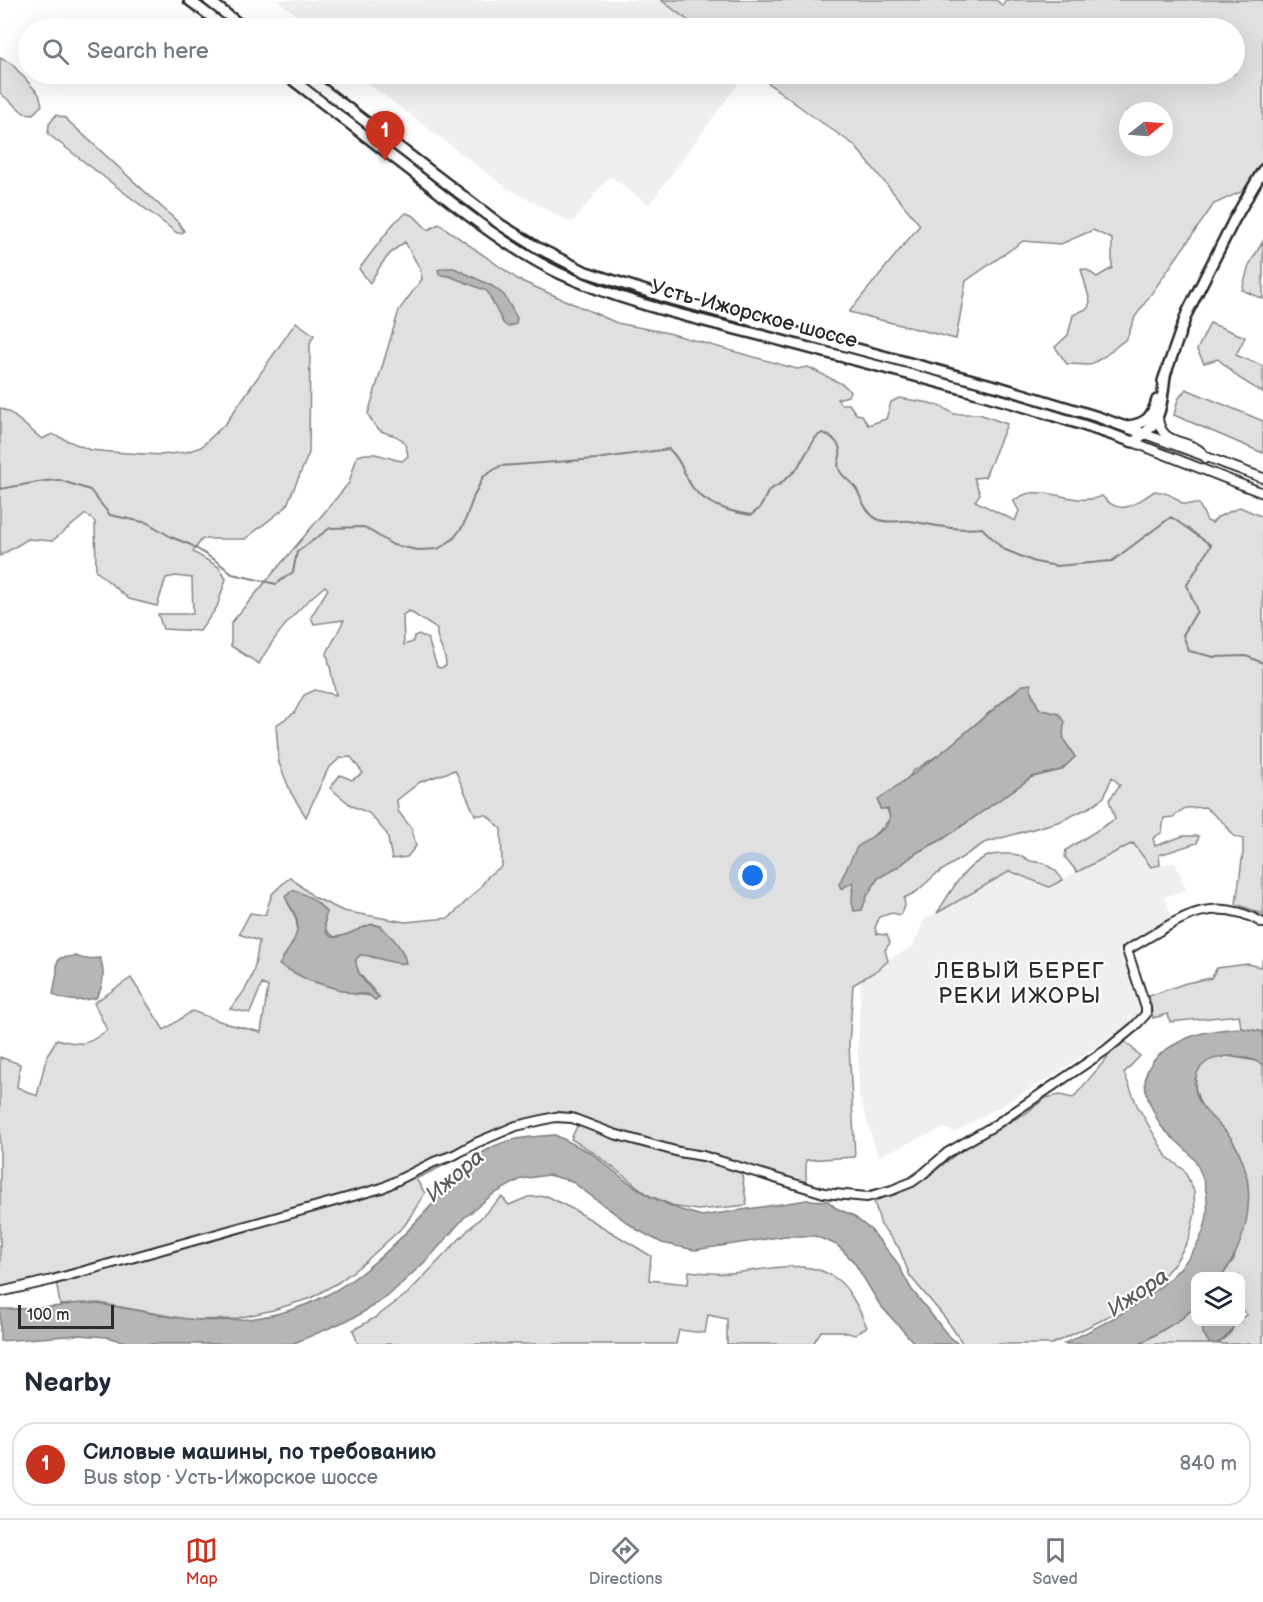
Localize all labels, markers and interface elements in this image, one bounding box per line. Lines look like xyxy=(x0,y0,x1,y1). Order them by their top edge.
search box xyxy=(18,18,1245,84)
icon: search xyxy=(39,35,72,68)
text: Search here xyxy=(87,38,209,65)
north arrow xyxy=(1119,102,1173,156)
pin: 1 xyxy=(366,112,404,161)
street label: Усть-Ижорское шоссе xyxy=(648,274,861,354)
your location xyxy=(738,861,767,890)
district label: ЛЕВЫЙ БЕРЕГ РЕКИ ИЖОРЫ xyxy=(934,958,1105,1010)
water label: Ижора xyxy=(420,1144,490,1208)
water label: Ижора xyxy=(1102,1263,1174,1323)
map controls xyxy=(1191,1272,1245,1326)
button: layers xyxy=(1191,1272,1245,1326)
scale bar xyxy=(18,1302,114,1330)
text: 100 m xyxy=(27,1306,70,1325)
text: Nearby xyxy=(24,1368,111,1399)
text: Силовые машины, по требованию xyxy=(83,1439,436,1466)
text: 1 xyxy=(41,1452,50,1476)
text: 840 m xyxy=(1179,1452,1237,1476)
text: Bus stop · Усть-Ижорское шоссе xyxy=(83,1466,378,1490)
tab: Map xyxy=(185,1534,218,1589)
tab: Directions xyxy=(589,1534,662,1589)
tab: Saved xyxy=(1033,1534,1078,1589)

